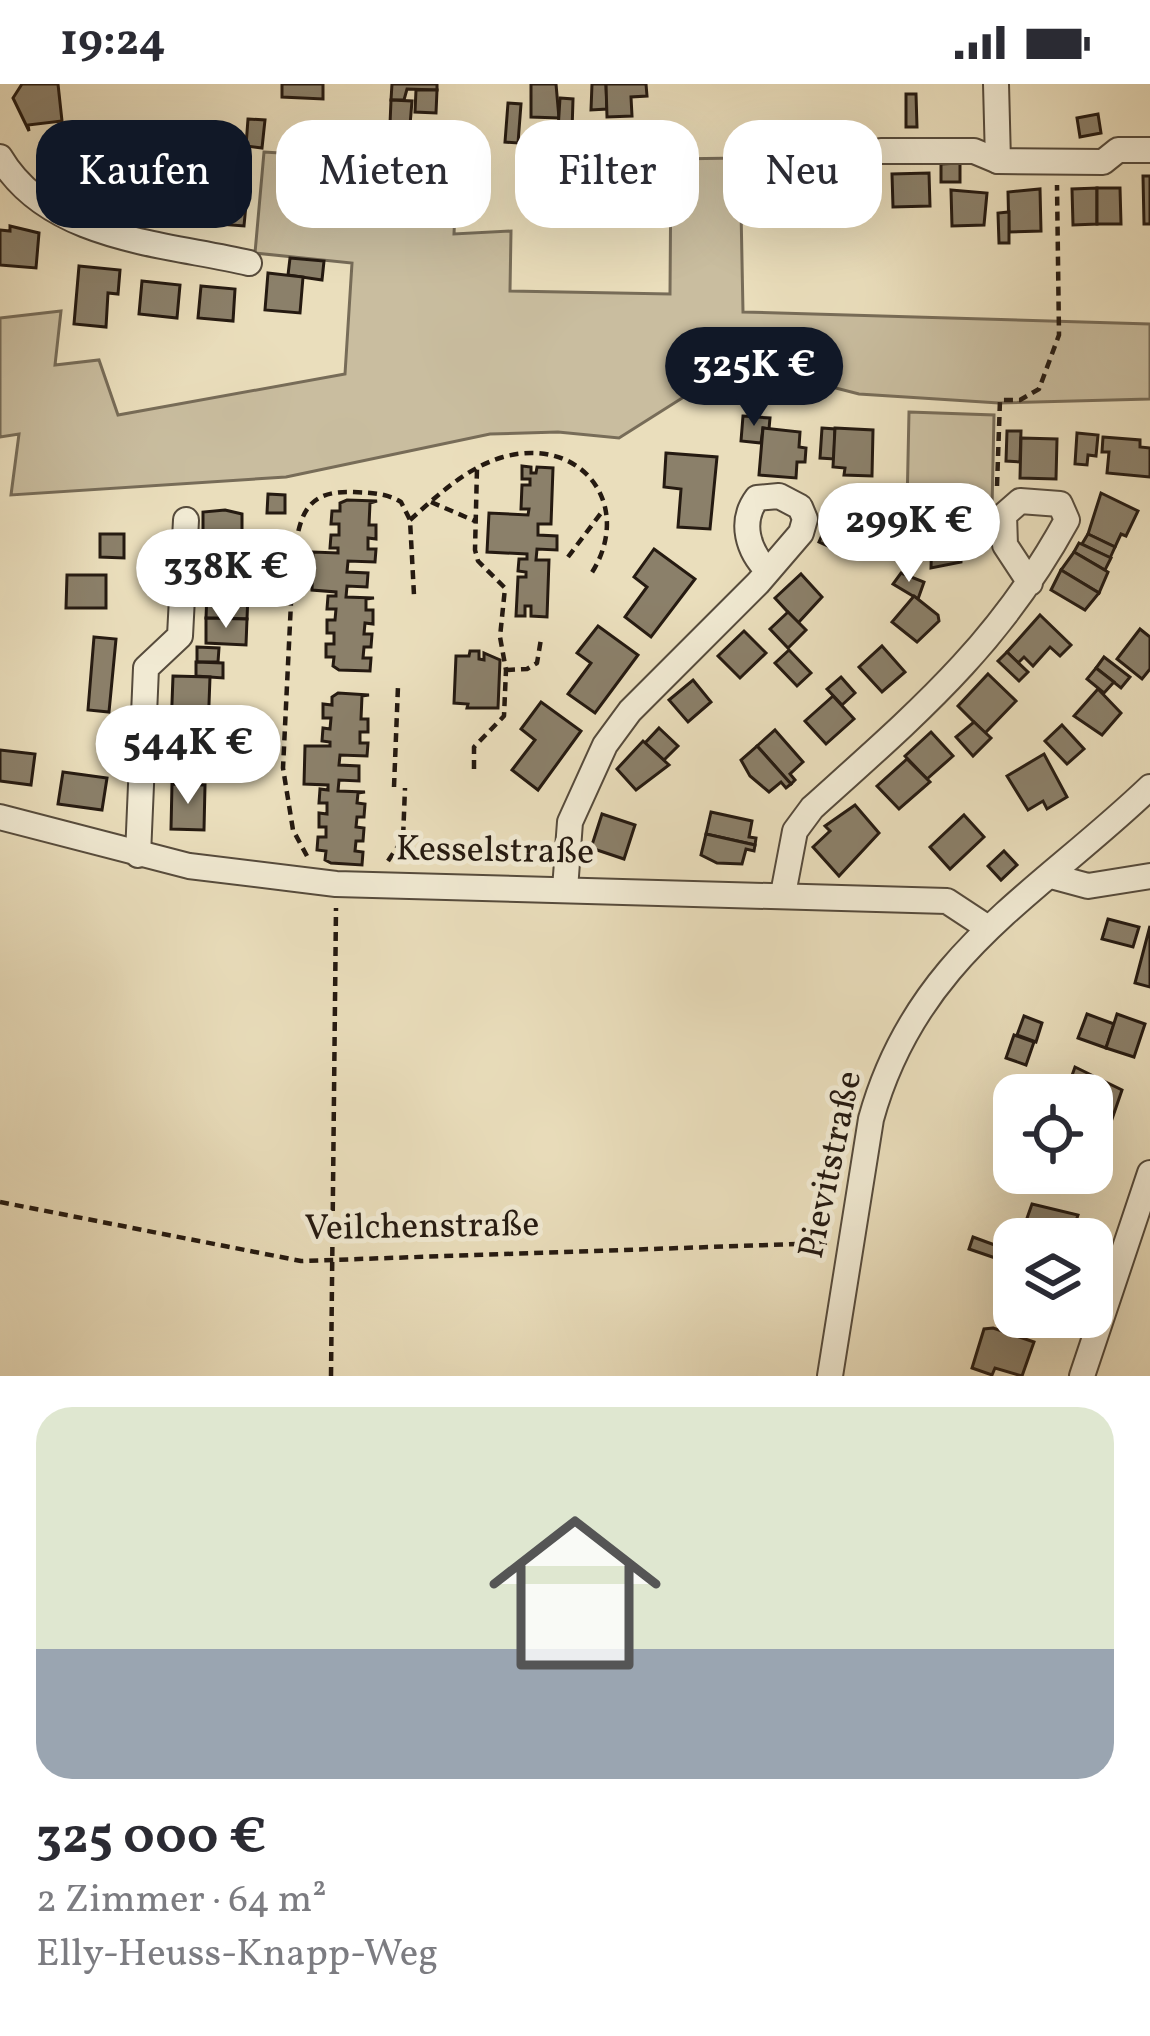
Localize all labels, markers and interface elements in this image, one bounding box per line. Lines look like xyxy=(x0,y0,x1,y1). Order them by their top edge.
text: 19:24 xyxy=(60,11,166,74)
chip: Kaufen xyxy=(36,120,252,228)
chip: Mieten xyxy=(276,120,491,228)
chip: Filter xyxy=(515,120,699,228)
chip: Neu xyxy=(723,120,882,228)
pin: 325K € xyxy=(656,327,852,429)
text: 325K € xyxy=(692,339,816,393)
pin: 299K € xyxy=(811,483,1007,585)
text: 299K € xyxy=(845,495,973,549)
pin: 338K € xyxy=(128,529,324,631)
text: 338K € xyxy=(163,541,289,595)
pin: 544K € xyxy=(90,705,286,807)
text: 544K € xyxy=(123,717,253,771)
street label: Kesselstraße xyxy=(395,825,595,879)
street label: Pievitstraße xyxy=(788,1067,876,1263)
map controls xyxy=(993,1074,1113,1338)
button: locate xyxy=(993,1074,1113,1194)
street label: Veilchenstraße xyxy=(304,1201,540,1255)
button: layers xyxy=(993,1218,1113,1338)
icon: home xyxy=(467,1485,683,1701)
text: 325 000 € xyxy=(36,1803,266,1874)
text: 2 Zimmer · 64 m² xyxy=(36,1874,327,1928)
text: Elly-Heuss-Knapp-Weg xyxy=(36,1928,438,1982)

